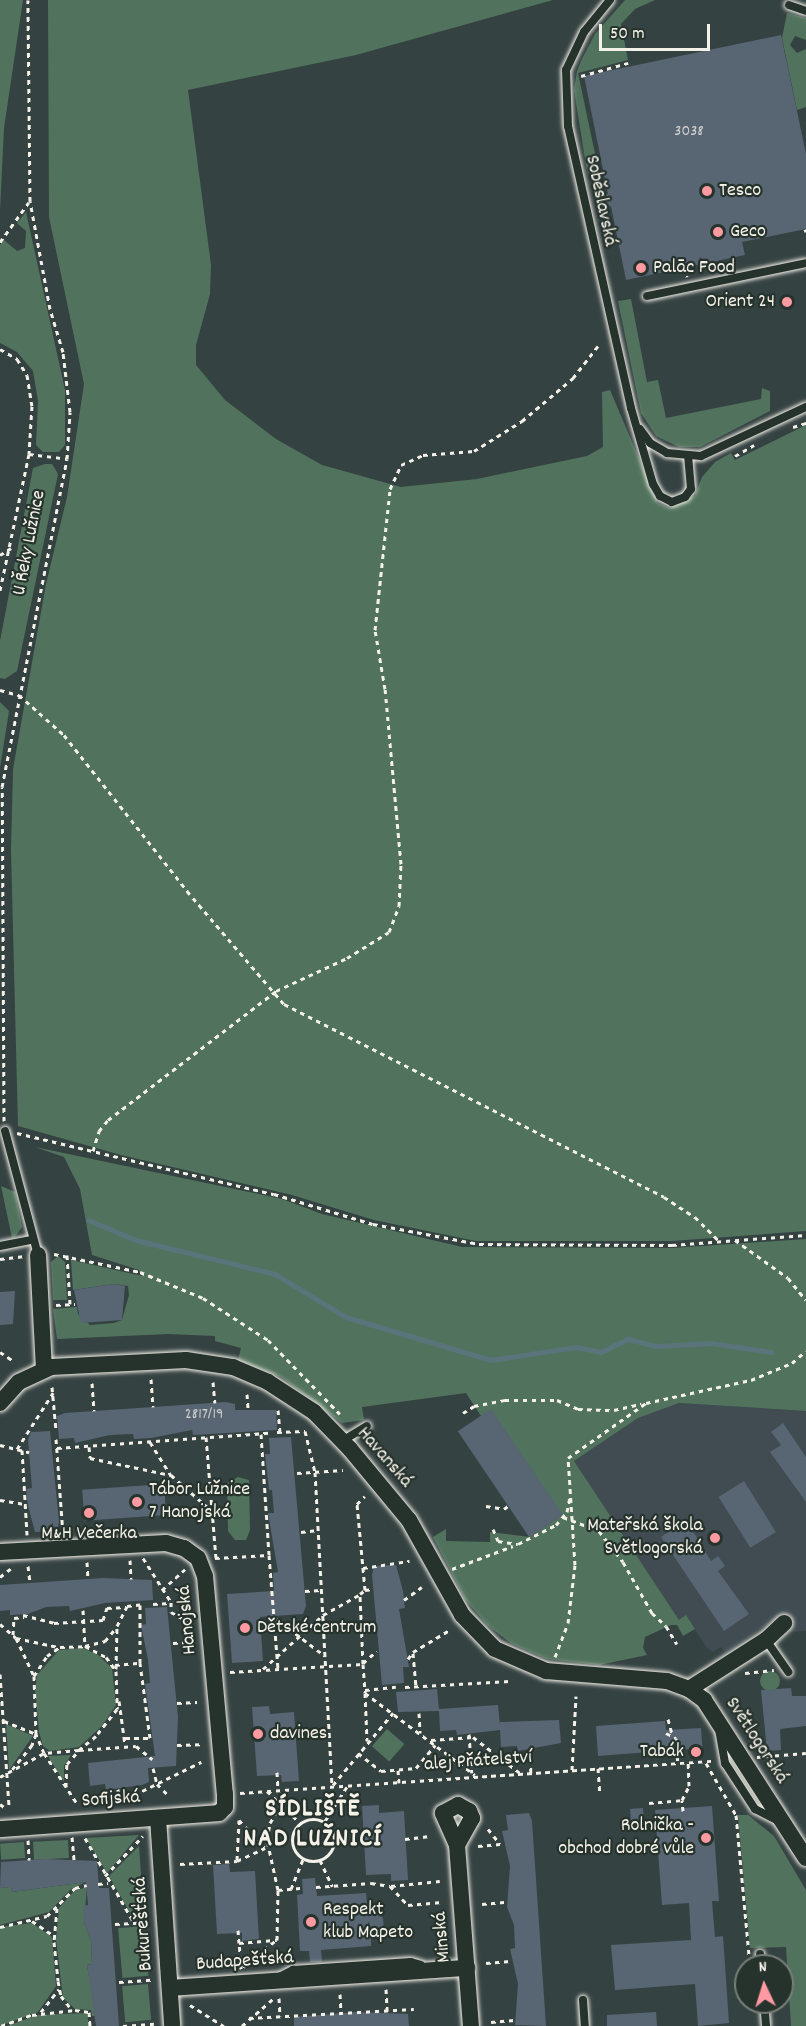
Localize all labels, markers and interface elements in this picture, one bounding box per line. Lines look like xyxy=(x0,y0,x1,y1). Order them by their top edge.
scale bar xyxy=(602,12,713,50)
text: 50 m xyxy=(610,22,645,47)
house number: 3038 xyxy=(674,122,704,142)
street label: Soběslavská xyxy=(579,153,621,249)
place label: Tesco xyxy=(719,179,761,203)
marker: Tesco xyxy=(700,184,714,198)
place label: Geco xyxy=(730,220,766,244)
marker: Geco xyxy=(711,225,725,239)
place label: Palāc Food xyxy=(653,256,735,280)
marker: Palāc Food xyxy=(634,261,648,275)
place label: Orient 24 xyxy=(705,290,775,314)
marker: Orient 24 xyxy=(780,295,794,309)
street label: U Řeky Lužnice xyxy=(8,488,52,598)
house number: 2817/19 xyxy=(185,1405,223,1425)
street label: Havanská xyxy=(351,1423,417,1493)
place label: Tábor Lužnice 7 Hanojská xyxy=(149,1478,250,1525)
marker: Tábor Lužnice 7 Hanojská xyxy=(130,1495,144,1509)
marker: M&H Večerka xyxy=(82,1506,96,1520)
place label: Mateřská škola Světlogorská xyxy=(587,1514,703,1561)
place label: M&H Večerka xyxy=(41,1522,137,1546)
marker: Mateřská škola Světlogorská xyxy=(708,1531,722,1545)
street label: Hanojská xyxy=(173,1584,203,1656)
place label: Dětské centrum xyxy=(257,1616,376,1640)
marker: Dětské centrum xyxy=(238,1621,252,1635)
street label: Světlogorská xyxy=(719,1693,793,1789)
place label: davines xyxy=(270,1722,327,1746)
marker: davines xyxy=(251,1727,265,1741)
place label: Tabák xyxy=(640,1740,684,1764)
marker: Tabák xyxy=(689,1745,703,1759)
street label: alej Přátelství xyxy=(423,1746,533,1778)
street label: Sofijská xyxy=(81,1786,141,1814)
district label: SÍDLIŠTĚ NAD LUŽNICÍ xyxy=(244,1794,382,1856)
place label: Rolnička - obchod dobré vůle xyxy=(558,1814,694,1861)
marker: Rolnička - obchod dobré vůle xyxy=(699,1831,713,1845)
street label: Bukurešťská xyxy=(129,1876,159,1972)
place label: Respekt klub Mapeto xyxy=(323,1898,413,1945)
street label: Minská xyxy=(429,1910,457,1964)
marker: Respekt klub Mapeto xyxy=(304,1915,318,1929)
street label: Budapešťská xyxy=(195,1947,295,1977)
north arrow xyxy=(734,1954,794,2014)
text: N xyxy=(758,1956,768,1979)

